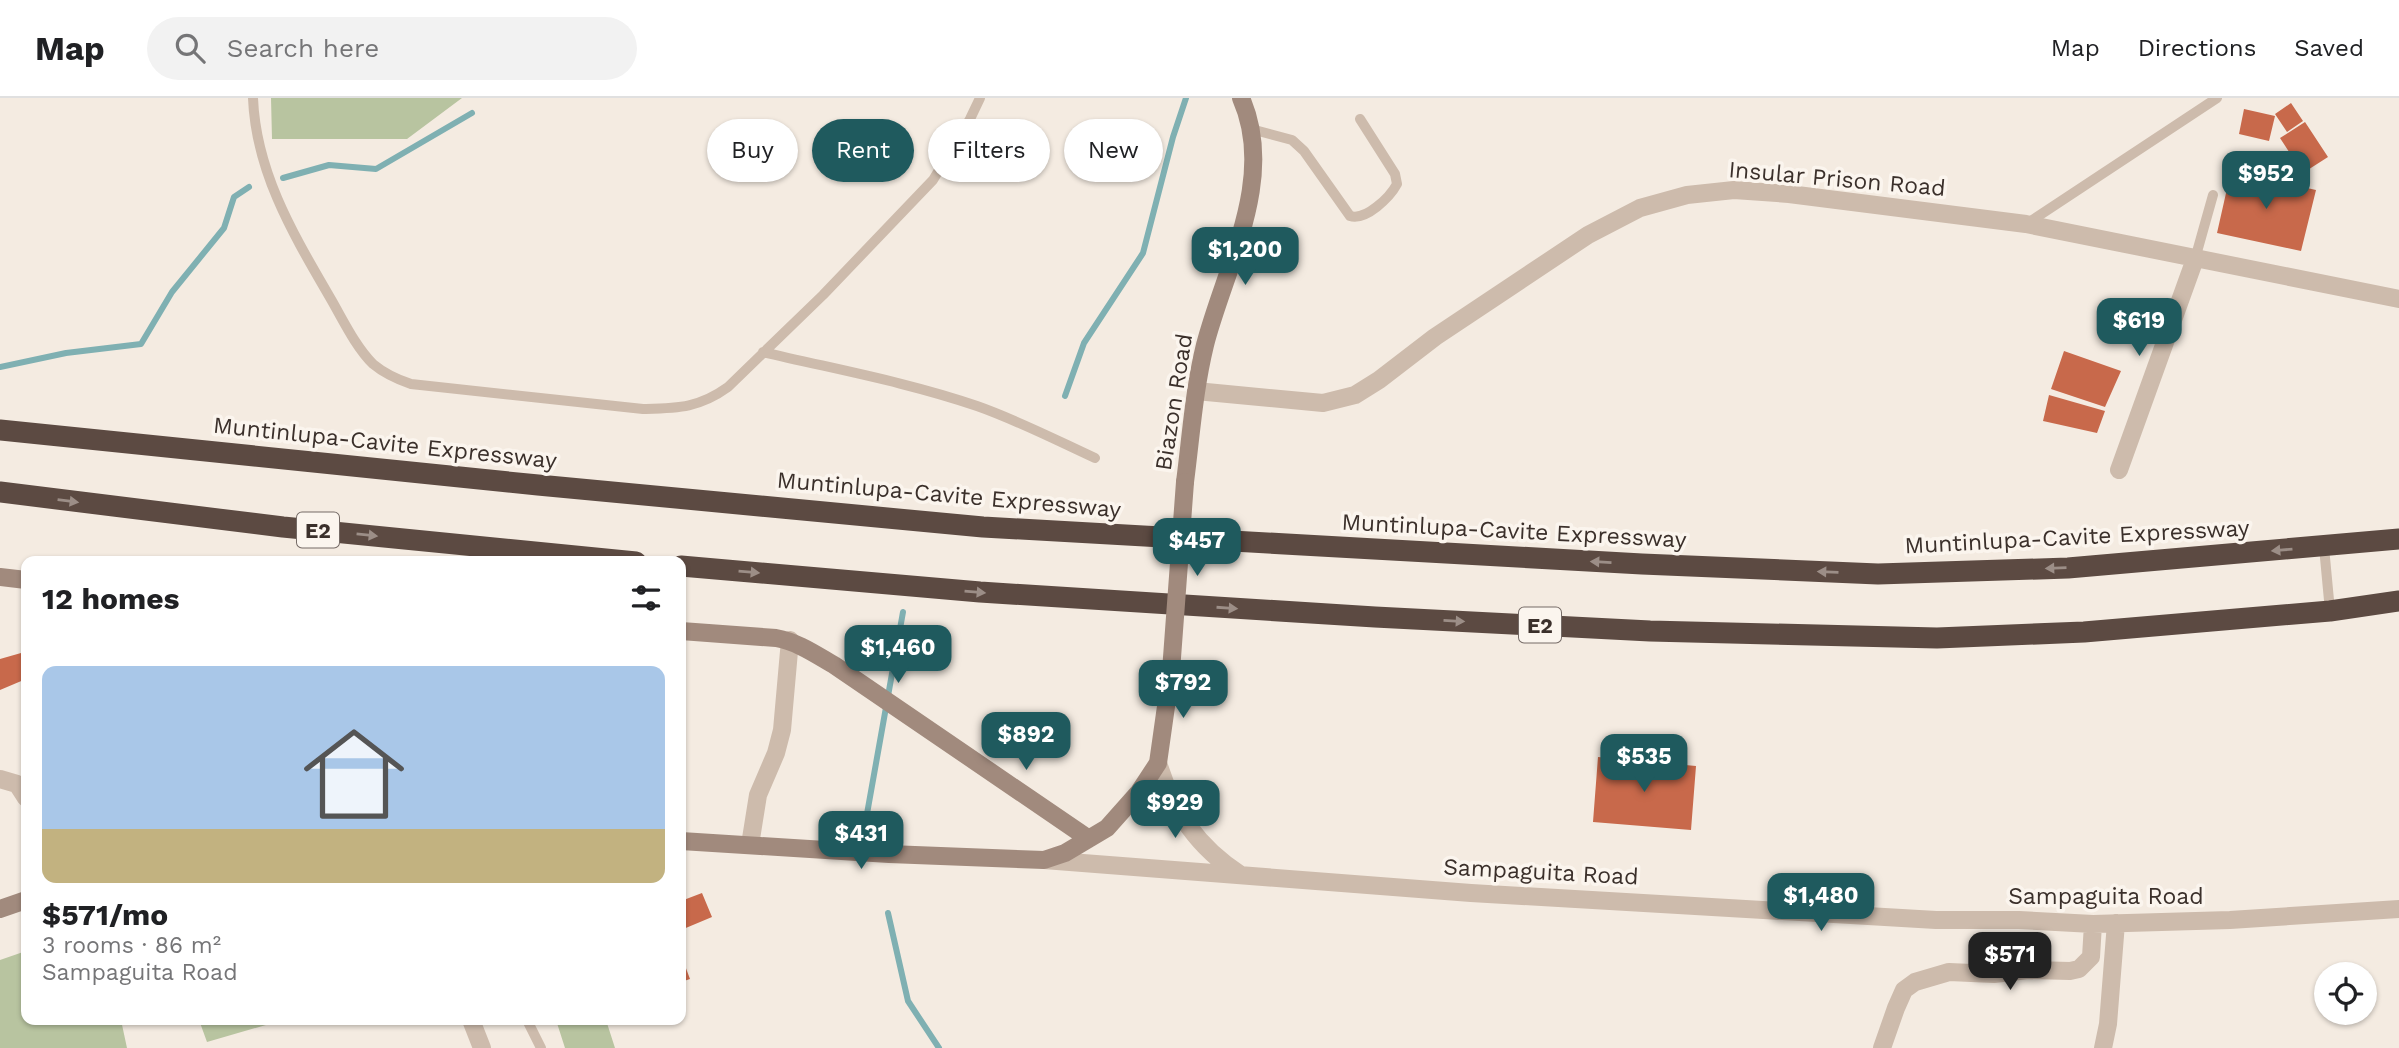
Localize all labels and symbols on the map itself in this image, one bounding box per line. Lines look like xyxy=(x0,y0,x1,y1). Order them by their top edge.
pin: $952 xyxy=(2225,152,2307,211)
street label: Insular Prison Road xyxy=(1727,156,1947,202)
pin: $1,200 xyxy=(1188,228,1302,287)
pin: $619 xyxy=(2098,299,2180,358)
street label: Biazon Road xyxy=(1150,332,1198,472)
street label: Muntinlupa-Cavite Expressway xyxy=(212,412,558,474)
street label: Muntinlupa-Cavite Expressway xyxy=(776,467,1122,524)
one-way arrow xyxy=(57,495,79,506)
street label: Muntinlupa-Cavite Expressway xyxy=(1341,508,1687,554)
road number: E2 xyxy=(297,512,339,548)
street label: Muntinlupa-Cavite Expressway xyxy=(1904,514,2250,560)
pin: $457 xyxy=(1156,518,1238,578)
one-way arrow xyxy=(356,530,378,541)
one-way arrow xyxy=(2271,545,2293,556)
one-way arrow xyxy=(1590,557,1612,568)
one-way arrow xyxy=(2044,563,2066,574)
one-way arrow xyxy=(738,567,760,578)
one-way arrow xyxy=(1817,567,1839,578)
one-way arrow xyxy=(965,587,987,598)
one-way arrow xyxy=(1216,603,1238,614)
road number: E2 xyxy=(1519,608,1561,642)
one-way arrow xyxy=(1443,616,1465,627)
pin: $1,460 xyxy=(841,626,955,685)
pin: $792 xyxy=(1142,660,1224,720)
pin: $892 xyxy=(985,712,1067,772)
pin: $535 xyxy=(1603,734,1685,794)
pin: $929 xyxy=(1134,780,1216,840)
pin: $431 xyxy=(820,812,902,871)
street label: Sampaguita Road xyxy=(1443,853,1639,891)
pin: $1,480 xyxy=(1764,874,1878,933)
street label: Sampaguita Road xyxy=(2008,883,2204,910)
pin: $571 xyxy=(1969,932,2051,992)

